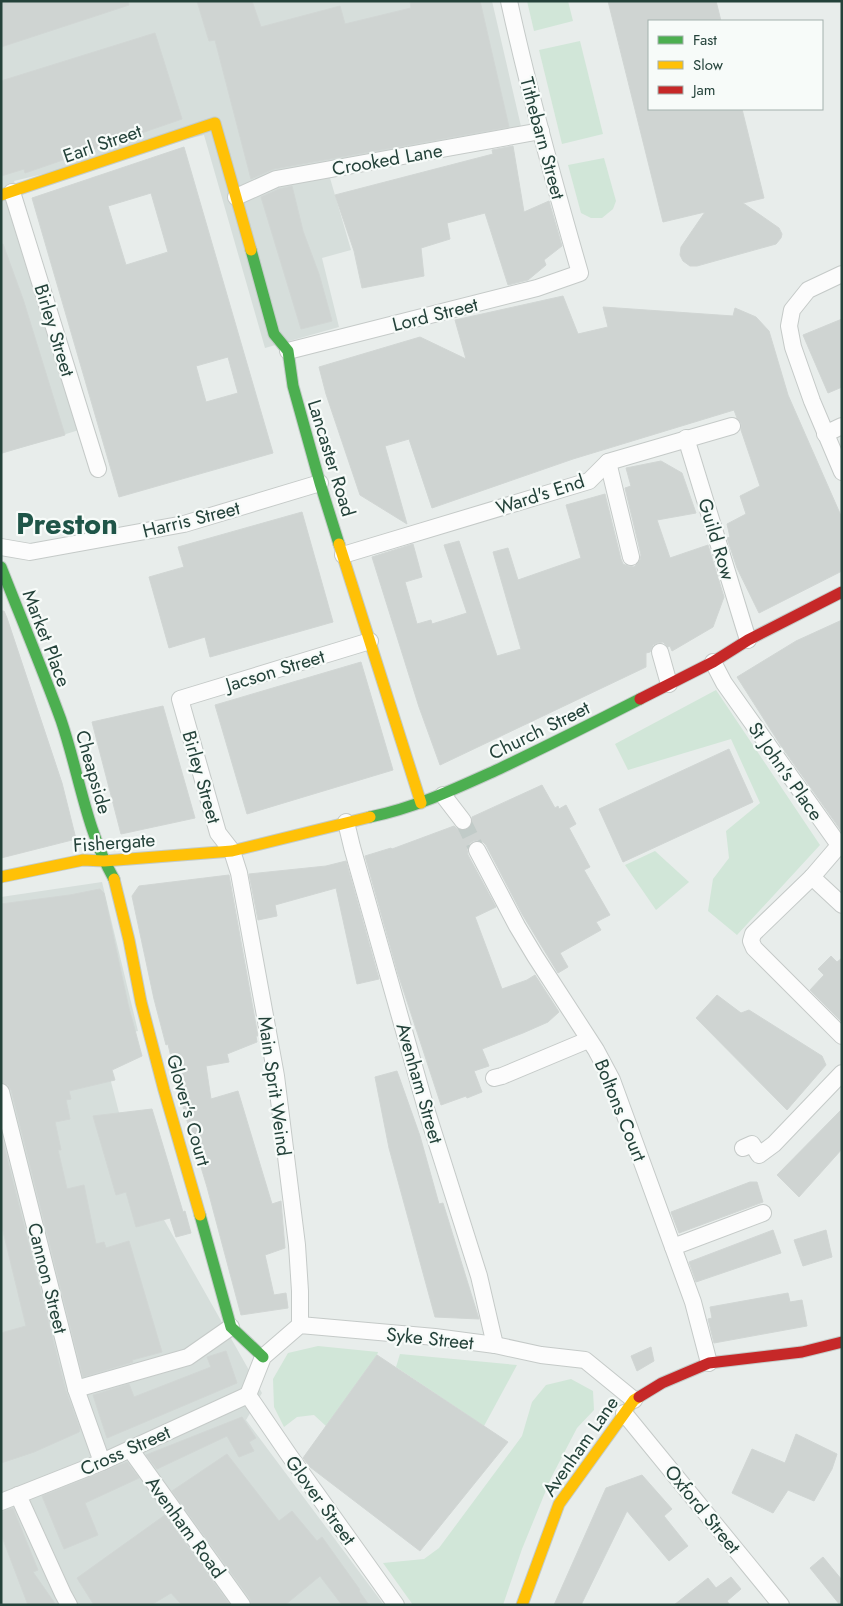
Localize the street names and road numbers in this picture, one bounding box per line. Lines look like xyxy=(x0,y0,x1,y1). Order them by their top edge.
street label: Tithebarn Street xyxy=(513,74,572,203)
street label: Earl Street xyxy=(59,117,146,170)
street label: Crooked Lane xyxy=(330,136,445,182)
street label: Birley Street xyxy=(28,281,81,380)
street label: Lord Street xyxy=(389,291,481,338)
street label: Lancaster Road xyxy=(301,396,362,520)
street label: Ward's End xyxy=(492,467,588,521)
street label: Harris Street xyxy=(140,494,243,545)
street label: Guild Row xyxy=(691,495,742,583)
street label: Market Place xyxy=(16,586,77,691)
street label: Jacson Street xyxy=(220,643,328,699)
street label: Church Street xyxy=(484,694,595,767)
street label: St John's Place xyxy=(742,717,830,826)
street label: Cheapside xyxy=(69,727,118,817)
street label: Birley Street xyxy=(175,728,228,827)
street label: Fishergate xyxy=(72,826,156,859)
street label: Main Sprit Weind xyxy=(251,1014,298,1158)
street label: Avenham Street xyxy=(389,1020,450,1147)
street label: Glover's Court xyxy=(160,1051,217,1169)
street label: Boltons Court xyxy=(588,1055,653,1166)
street label: Cannon Street xyxy=(21,1220,74,1337)
street label: Syke Street xyxy=(385,1320,475,1357)
street label: Avenham Lane xyxy=(536,1391,625,1502)
street label: Cross Street xyxy=(76,1418,175,1482)
street label: Glover Street xyxy=(279,1450,363,1551)
street label: Oxford Street xyxy=(658,1459,747,1560)
street label: Avenham Road xyxy=(139,1471,232,1584)

